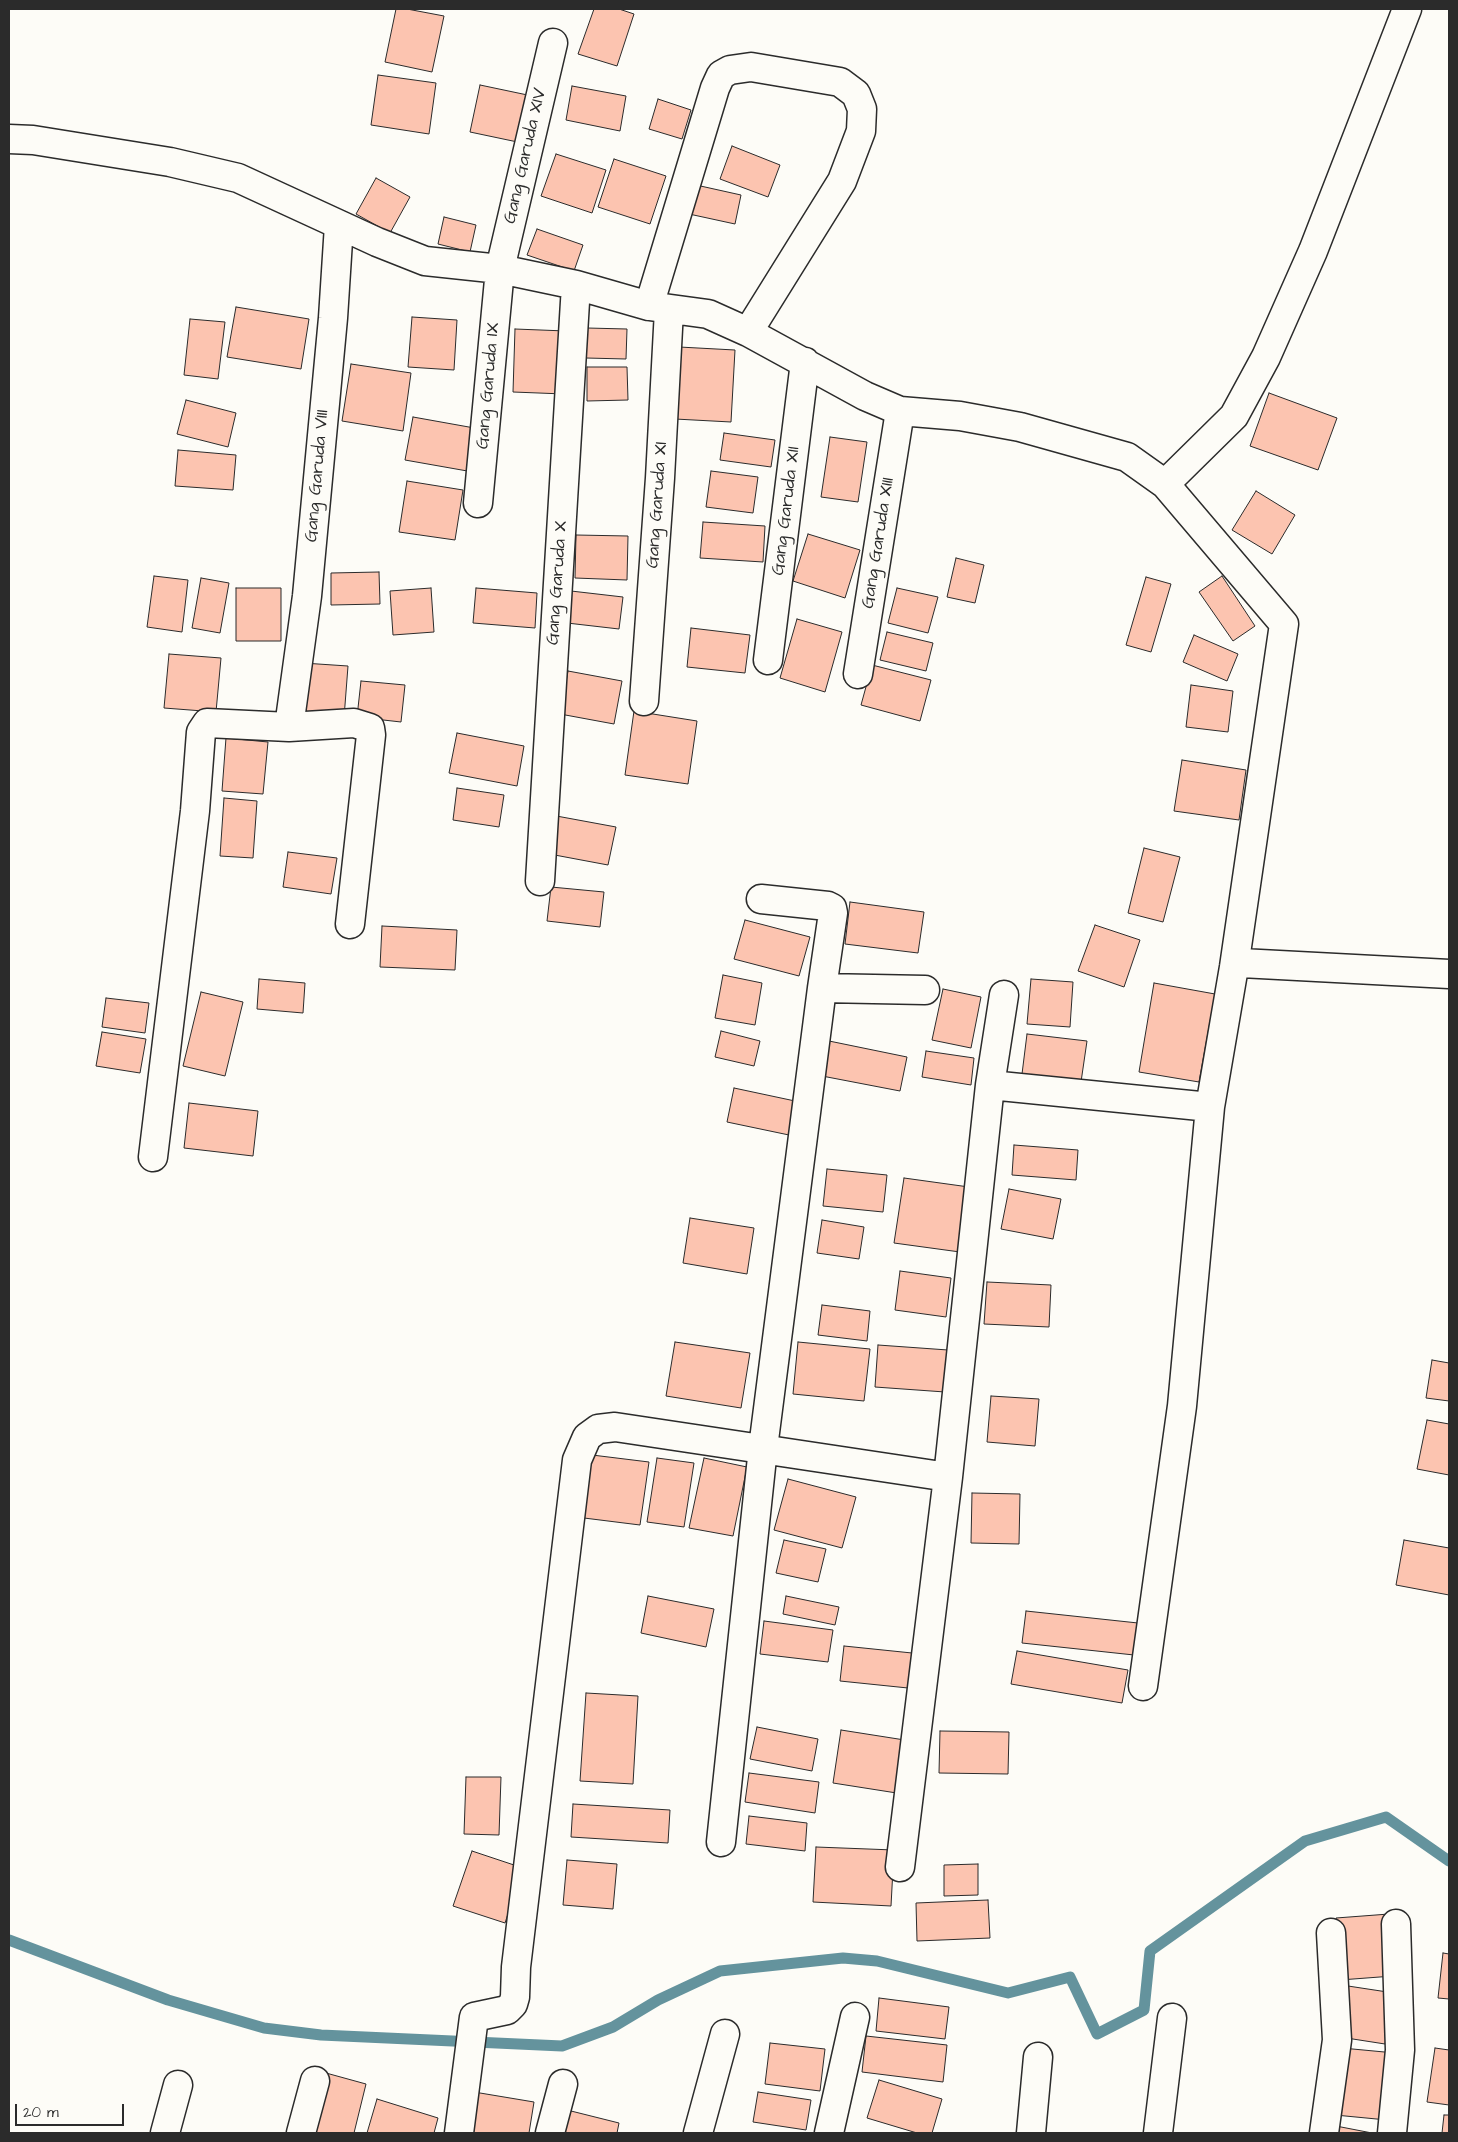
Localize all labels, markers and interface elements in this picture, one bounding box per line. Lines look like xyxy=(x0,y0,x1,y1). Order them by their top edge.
street label: Gang Garuda XIV xyxy=(500,86,552,226)
street label: Gang Garuda IX xyxy=(473,322,505,450)
street label: Gang Garuda VIII xyxy=(301,409,335,543)
street label: Gang Garuda XI xyxy=(643,441,673,569)
street label: Gang Garuda XII xyxy=(768,445,806,577)
street label: Gang Garuda XIII xyxy=(858,476,900,610)
street label: Gang Garuda X xyxy=(543,520,573,646)
scale bar xyxy=(18,2094,126,2126)
text: 20 m xyxy=(23,2102,59,2123)

